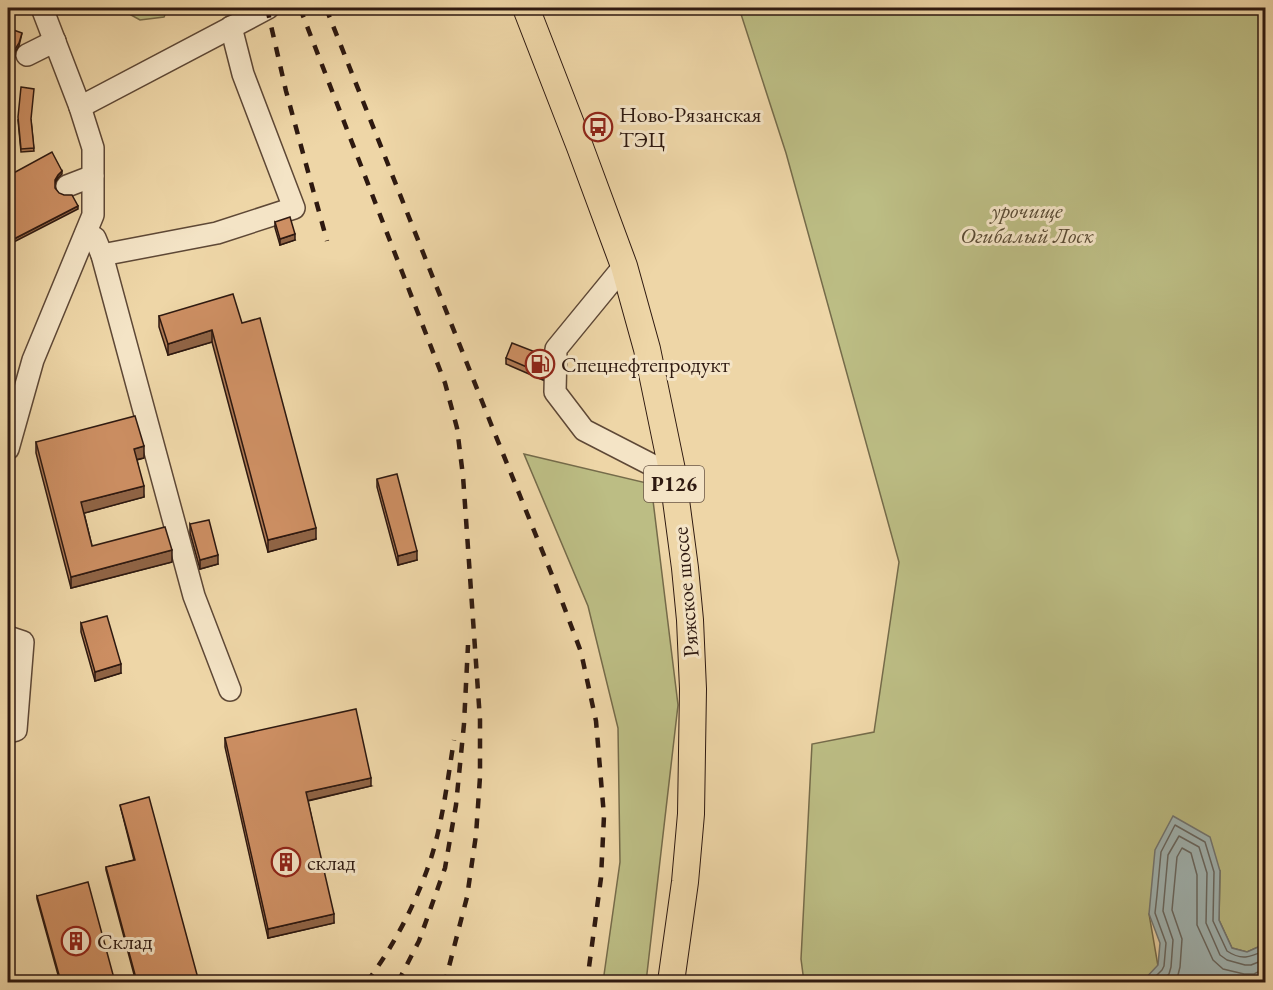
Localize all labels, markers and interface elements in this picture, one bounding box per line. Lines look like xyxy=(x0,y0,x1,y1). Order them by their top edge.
place label: Ново-Рязанская ТЭЦ xyxy=(619,100,762,154)
bus stop icon: Ново-Рязанская ТЭЦ xyxy=(582,111,614,143)
park label: урочище Огибалый Лоск xyxy=(960,196,1094,250)
fuel station icon: Спецнефтепродукт xyxy=(524,348,556,380)
place label: Спецнефтепродукт xyxy=(561,350,730,379)
road number: Р126 xyxy=(644,466,704,502)
street label: Ряжское шоссе xyxy=(665,525,706,658)
building icon: склад xyxy=(270,846,302,878)
place label: склад xyxy=(307,848,356,877)
building icon: Склад xyxy=(60,925,92,957)
place label: Склад xyxy=(97,927,153,956)

